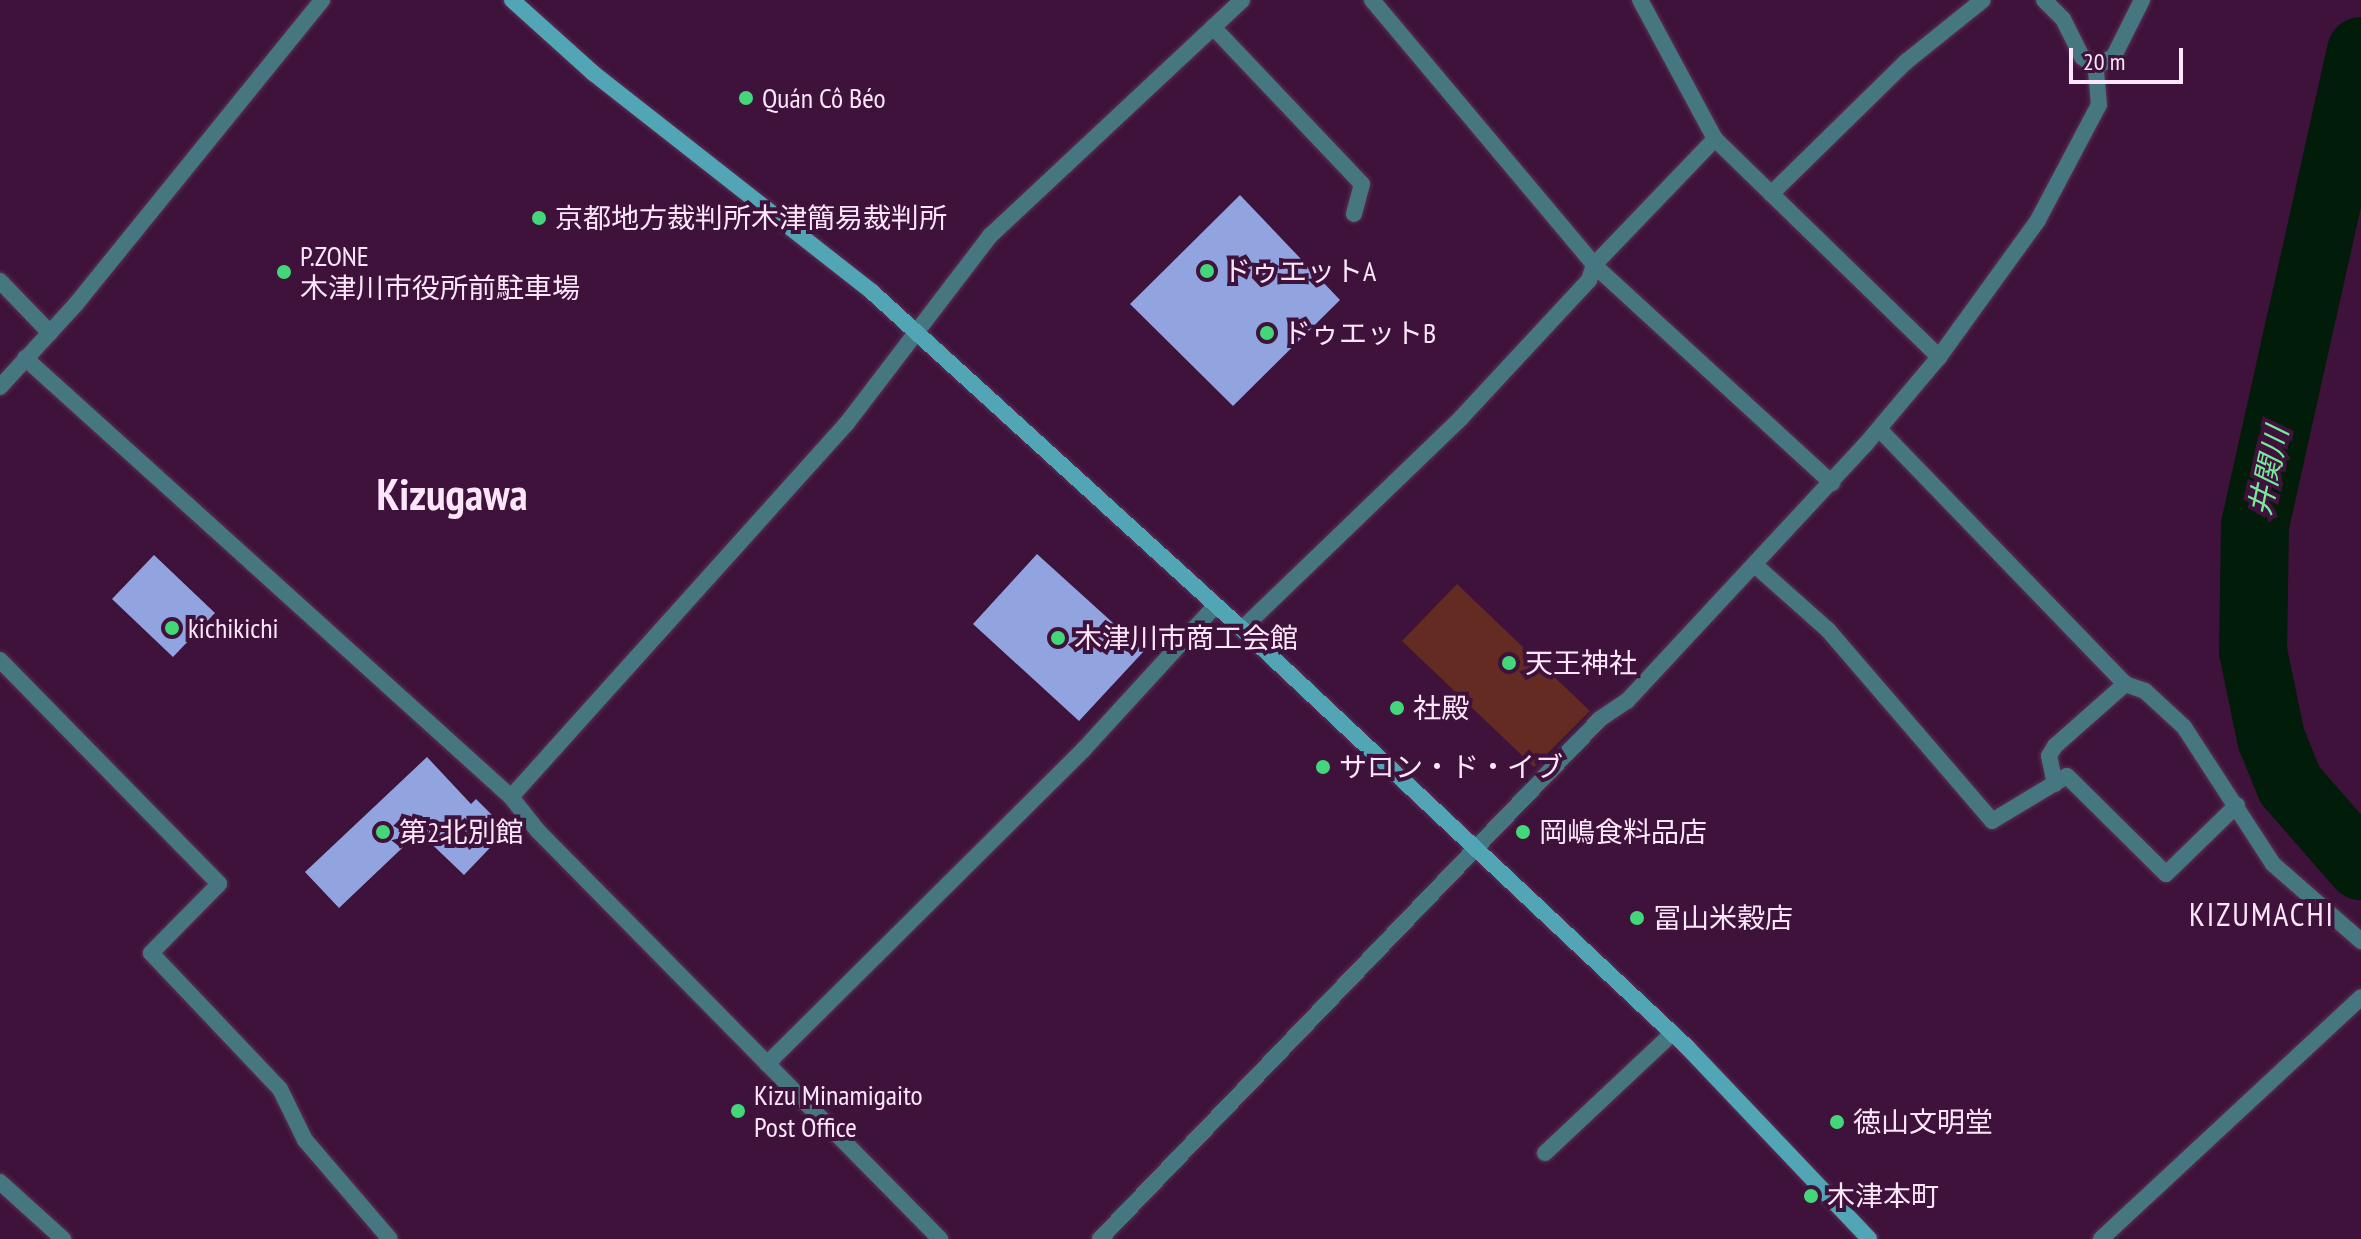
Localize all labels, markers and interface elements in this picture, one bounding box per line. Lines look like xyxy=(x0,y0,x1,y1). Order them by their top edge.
scale bar xyxy=(2073,32,2187,82)
text: 20 m xyxy=(2083,46,2125,77)
place label: Quán Cô Béo xyxy=(762,81,886,115)
marker: Quán Cô Béo xyxy=(737,89,755,107)
place label: 京都地方裁判所木津簡易裁判所 xyxy=(555,201,947,235)
marker: 京都地方裁判所木津簡易裁判所 xyxy=(530,209,548,227)
place label: P.ZONE 木津川市役所前駐車場 xyxy=(300,239,580,305)
place label: ドゥエットA xyxy=(1223,254,1376,288)
marker: ドゥエットA xyxy=(1198,262,1216,280)
marker: P.ZONE 木津川市役所前駐車場 xyxy=(275,263,293,281)
place label: ドゥエットB xyxy=(1283,316,1436,350)
marker: ドゥエットB xyxy=(1258,324,1276,342)
water label: 井関川 xyxy=(2241,423,2295,519)
district label: Kizugawa xyxy=(376,468,528,520)
place label: kichikichi xyxy=(188,611,279,645)
marker: kichikichi xyxy=(163,619,181,637)
place label: 木津川市商工会館 xyxy=(1074,621,1298,655)
marker: 木津川市商工会館 xyxy=(1049,629,1067,647)
place label: 天王神社 xyxy=(1525,646,1637,680)
marker: 天王神社 xyxy=(1500,654,1518,672)
place label: 社殿 xyxy=(1413,691,1469,725)
marker: 社殿 xyxy=(1388,699,1406,717)
place label: サロン・ド・イブ xyxy=(1339,750,1563,784)
marker: サロン・ド・イブ xyxy=(1314,758,1332,776)
place label: 第2北別館 xyxy=(399,815,524,849)
place label: 岡嶋食料品店 xyxy=(1539,815,1707,849)
marker: 第2北別館 xyxy=(374,823,392,841)
marker: 岡嶋食料品店 xyxy=(1514,823,1532,841)
district label: KIZUMACHI xyxy=(2189,895,2335,933)
place label: 冨山米穀店 xyxy=(1653,901,1793,935)
marker: 冨山米穀店 xyxy=(1628,909,1646,927)
place label: Kizu Minamigaito Post Office xyxy=(754,1078,923,1144)
marker: Kizu Minamigaito Post Office xyxy=(729,1102,747,1120)
place label: 徳山文明堂 xyxy=(1853,1105,1993,1139)
marker: 徳山文明堂 xyxy=(1828,1113,1846,1131)
place label: 木津本町 xyxy=(1827,1179,1939,1213)
marker: 木津本町 xyxy=(1802,1187,1820,1205)

